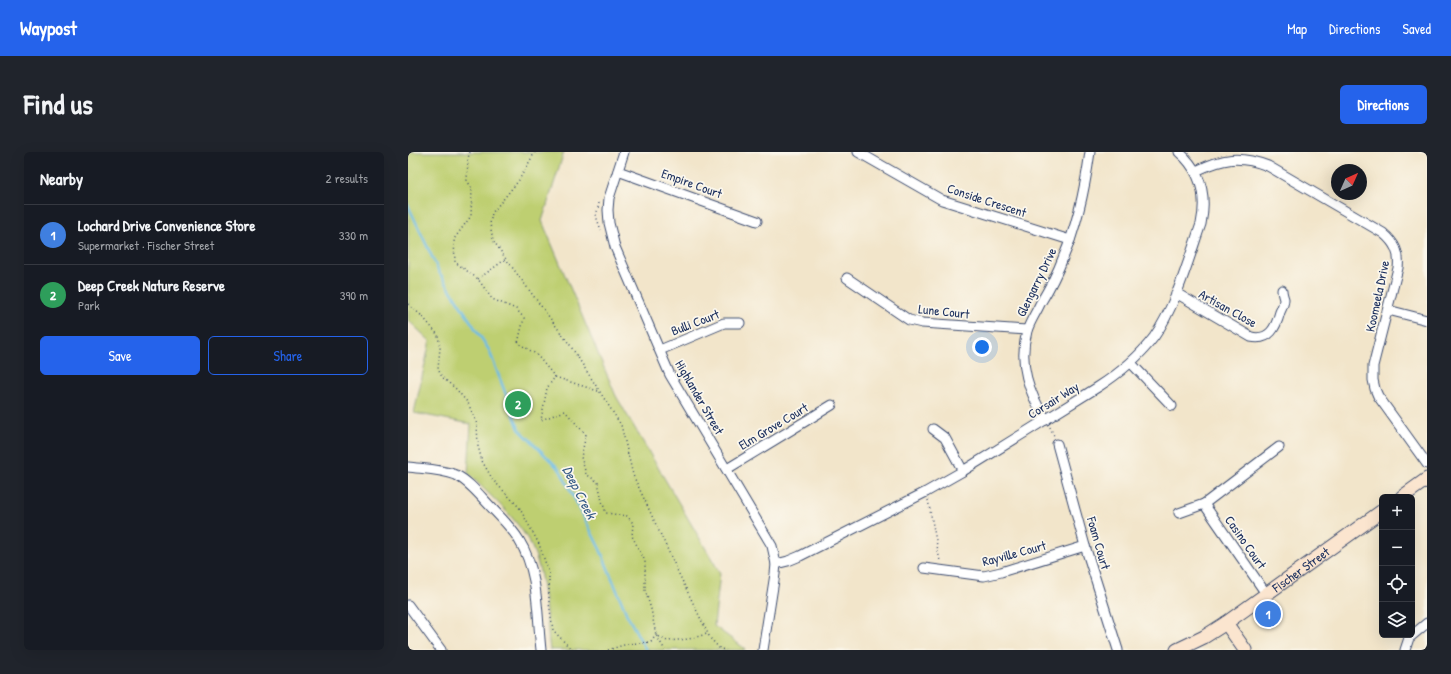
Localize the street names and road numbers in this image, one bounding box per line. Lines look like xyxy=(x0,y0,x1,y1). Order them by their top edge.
street label: Empire Court xyxy=(659,164,725,202)
street label: Conside Crescent xyxy=(945,179,1029,221)
street label: Glengarry Drive xyxy=(1012,245,1060,319)
street label: Koomeela Drive xyxy=(1361,259,1393,333)
street label: Artisan Close xyxy=(1196,285,1260,331)
street label: Lune Court xyxy=(918,299,971,323)
street label: Bulli Court xyxy=(668,304,722,339)
street label: Highlander Street xyxy=(671,356,729,438)
street label: Corsair Way xyxy=(1024,377,1082,423)
street label: Elm Grove Court xyxy=(735,398,811,454)
street label: Casino Court xyxy=(1221,512,1271,573)
street label: Foam Court xyxy=(1083,514,1115,572)
street label: Rayville Court xyxy=(980,536,1048,570)
street label: Fischer Street xyxy=(1267,542,1334,597)

